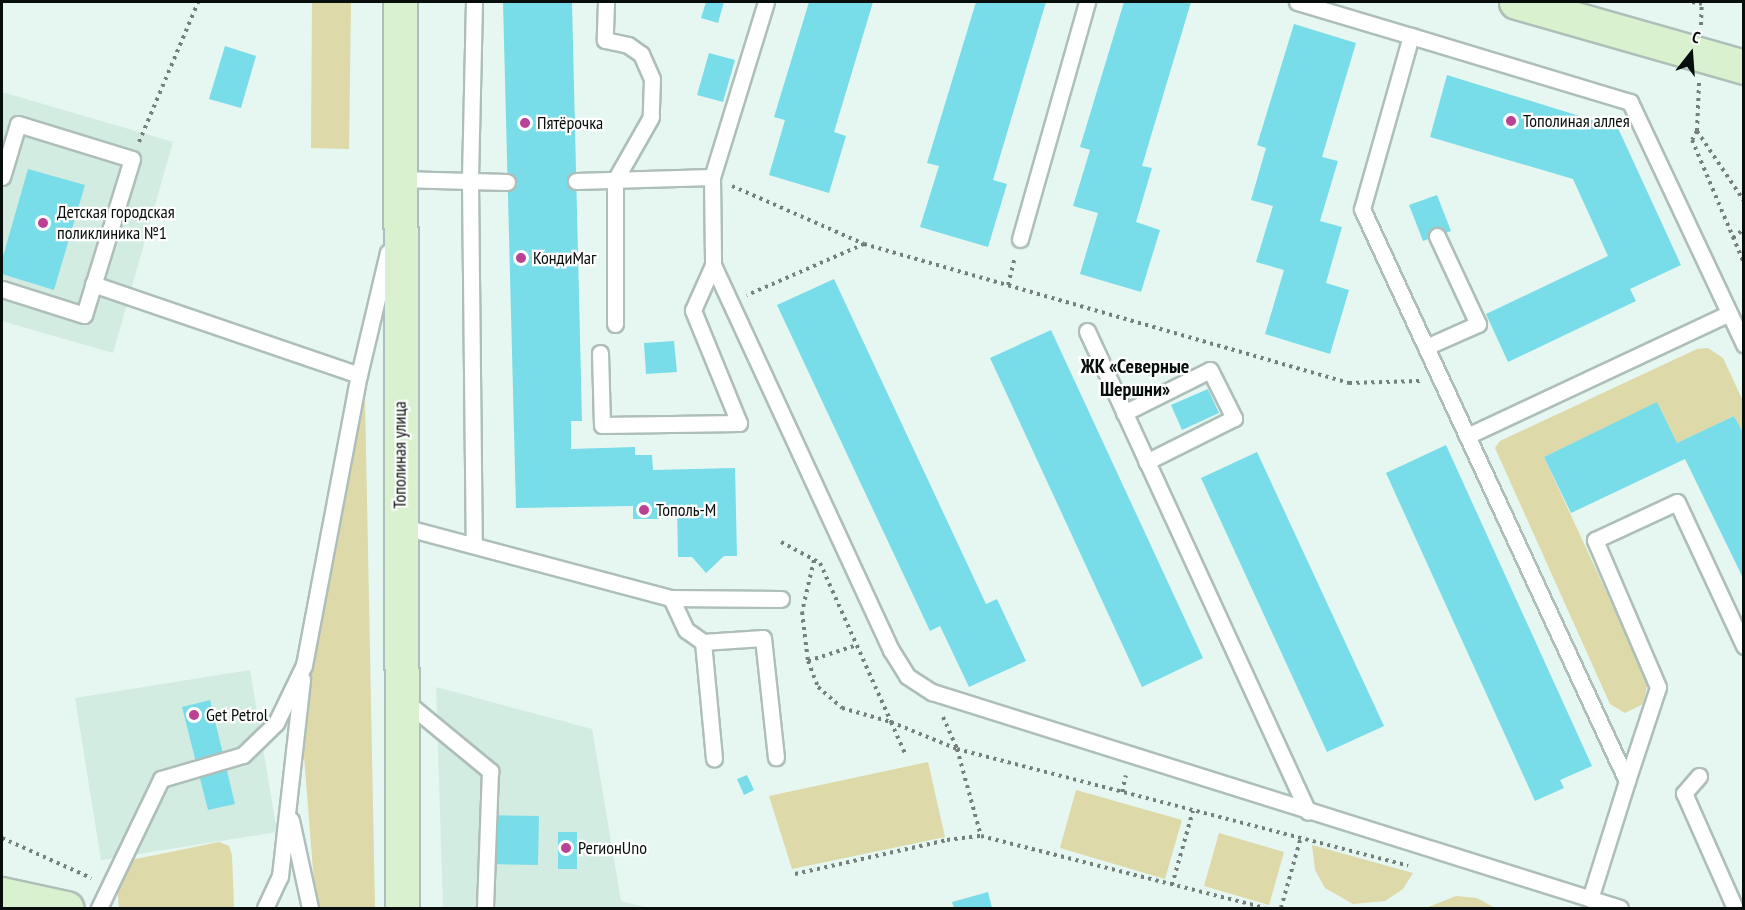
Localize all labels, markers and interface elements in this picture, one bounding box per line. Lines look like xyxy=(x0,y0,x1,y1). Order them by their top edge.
north arrow xyxy=(1661,24,1721,84)
text: С xyxy=(1690,26,1703,47)
place label: Тополиная аллея xyxy=(1523,110,1630,132)
place label: Пятёрочка xyxy=(537,112,603,134)
marker: Тополиная аллея xyxy=(1504,114,1518,128)
marker: Пятёрочка xyxy=(518,116,532,130)
place label: Детская городская поликлиника №1 xyxy=(57,202,175,244)
marker: Детская городская поликлиника №1 xyxy=(34,214,52,232)
place label: КондиМаг xyxy=(533,247,596,269)
marker: КондиМаг xyxy=(514,251,528,265)
district label: ЖК «Северные Шершни» xyxy=(1081,355,1189,402)
street label: Тополиная улица xyxy=(389,401,411,509)
place label: Тополь-М xyxy=(656,499,716,521)
marker: Тополь-М xyxy=(637,503,651,517)
place label: Get Petrol xyxy=(206,704,268,726)
marker: Get Petrol xyxy=(187,708,201,722)
place label: РегионUno xyxy=(578,837,647,859)
marker: РегионUno xyxy=(559,841,573,855)

